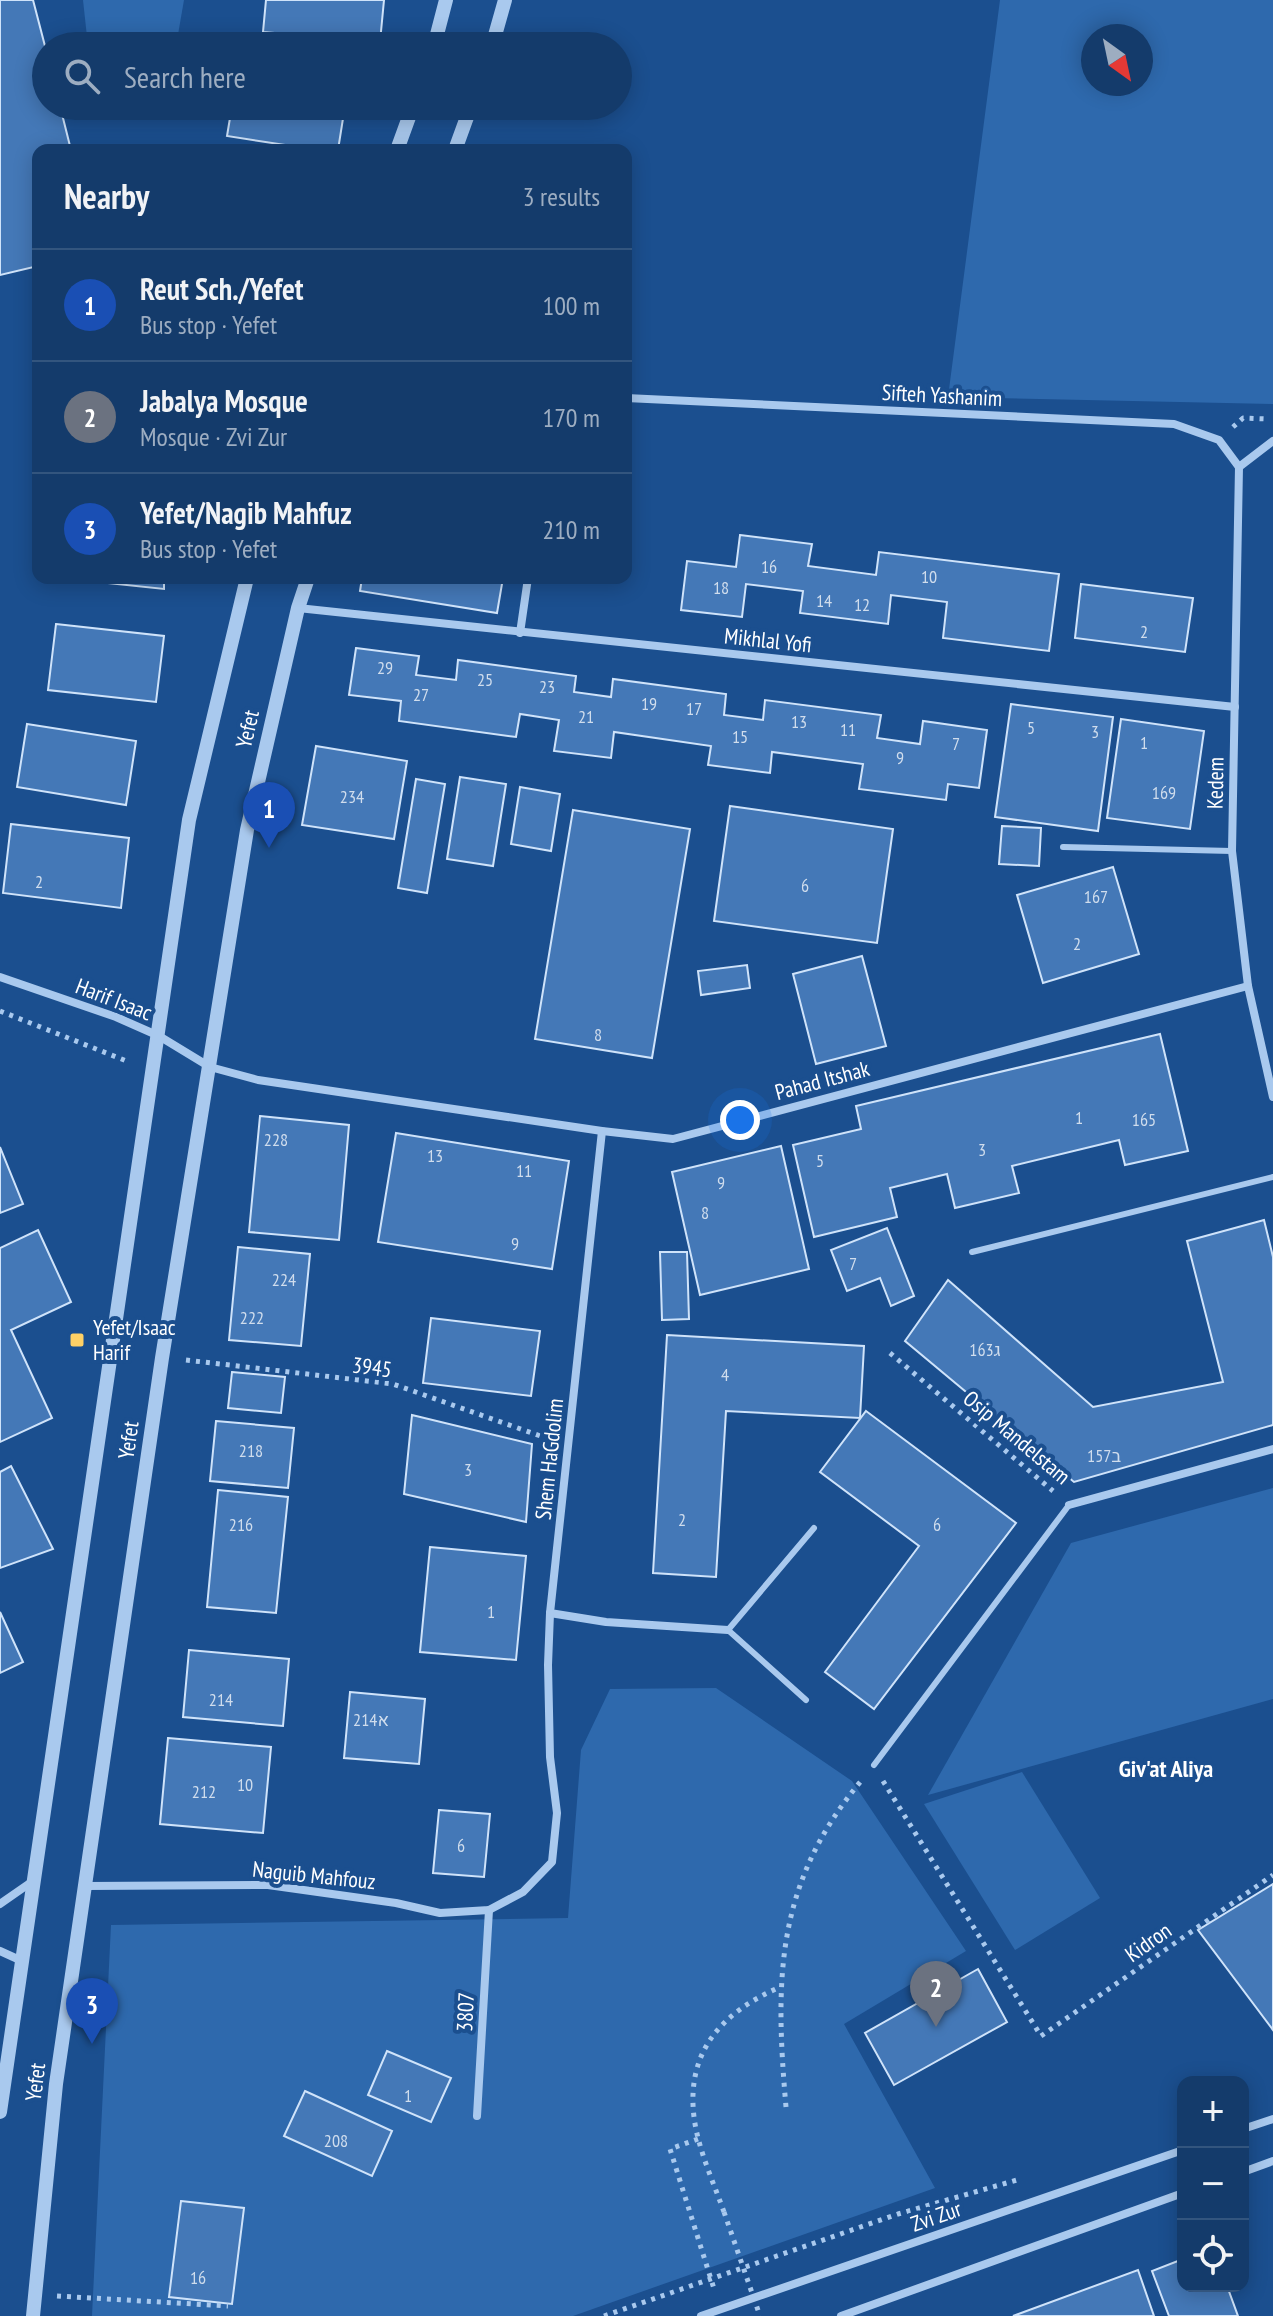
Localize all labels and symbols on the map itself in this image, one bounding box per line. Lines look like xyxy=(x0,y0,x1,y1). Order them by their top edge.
north arrow xyxy=(1081,24,1153,96)
street label: Sifteh Yashanim xyxy=(881,378,1003,412)
house number: 16 xyxy=(761,555,777,578)
house number: 10 xyxy=(921,565,937,588)
house number: 18 xyxy=(713,576,729,599)
house number: 14 xyxy=(816,589,832,612)
house number: 12 xyxy=(854,593,870,616)
house number: 2 xyxy=(1140,620,1148,643)
street label: Mikhlal Yofi xyxy=(723,621,813,659)
house number: 29 xyxy=(377,656,393,679)
house number: 25 xyxy=(477,668,493,691)
house number: 23 xyxy=(539,675,555,698)
house number: 27 xyxy=(413,683,429,706)
house number: 19 xyxy=(641,692,657,715)
house number: 17 xyxy=(686,697,702,720)
house number: 21 xyxy=(578,705,594,728)
street label: Yefet xyxy=(229,707,265,751)
house number: 13 xyxy=(791,710,807,733)
house number: 5 xyxy=(1027,716,1035,739)
house number: 11 xyxy=(840,718,856,741)
house number: 3 xyxy=(1091,720,1099,743)
house number: 15 xyxy=(732,725,748,748)
house number: 1 xyxy=(1140,731,1148,754)
house number: 7 xyxy=(952,732,960,755)
house number: 9 xyxy=(896,746,904,769)
street label: Kedem xyxy=(1201,757,1229,809)
house number: 169 xyxy=(1152,781,1176,804)
pin: 1 xyxy=(243,782,295,848)
house number: 234 xyxy=(340,785,364,808)
house number: 2 xyxy=(35,870,43,893)
house number: 6 xyxy=(801,874,809,897)
house number: 167 xyxy=(1084,885,1108,908)
house number: 2 xyxy=(1073,932,1081,955)
street label: Harif Isaac xyxy=(72,972,156,1026)
house number: 8 xyxy=(594,1023,602,1046)
street label: Pahad Itshak xyxy=(772,1054,873,1106)
your location xyxy=(720,1100,760,1140)
house number: 1 xyxy=(1075,1106,1083,1129)
house number: 165 xyxy=(1132,1108,1156,1131)
house number: 228 xyxy=(264,1128,288,1151)
house number: 3 xyxy=(978,1138,986,1161)
house number: 13 xyxy=(427,1144,443,1167)
house number: 5 xyxy=(816,1149,824,1172)
house number: 11 xyxy=(516,1159,532,1182)
house number: 9 xyxy=(717,1171,725,1194)
house number: 8 xyxy=(701,1201,709,1224)
house number: 9 xyxy=(511,1232,519,1255)
house number: 7 xyxy=(849,1252,857,1275)
house number: 224 xyxy=(272,1268,296,1291)
house number: 222 xyxy=(240,1306,264,1329)
place label: Yefet/Isaac Harif xyxy=(93,1313,176,1366)
marker: Yefet/Isaac Harif xyxy=(68,1331,86,1349)
house number: 163ג xyxy=(969,1338,1001,1361)
street label: 3945 xyxy=(350,1350,394,1384)
house number: 4 xyxy=(721,1363,729,1386)
street label: Osip Mandelstam xyxy=(958,1384,1076,1490)
street label: Shem HaGdolim xyxy=(529,1397,569,1521)
street label: Yefet xyxy=(111,1419,145,1461)
house number: 218 xyxy=(239,1439,263,1462)
house number: 157ב xyxy=(1087,1444,1121,1467)
house number: 3 xyxy=(464,1458,472,1481)
house number: 2 xyxy=(678,1508,686,1531)
house number: 216 xyxy=(229,1513,253,1536)
house number: 6 xyxy=(933,1513,941,1536)
house number: 1 xyxy=(487,1600,495,1623)
house number: 214 xyxy=(209,1688,233,1711)
house number: 214א xyxy=(353,1708,389,1731)
district label: Giv'at Aliya xyxy=(1119,1753,1213,1784)
house number: 10 xyxy=(237,1773,253,1796)
house number: 212 xyxy=(192,1780,216,1803)
house number: 6 xyxy=(457,1834,465,1857)
street label: Naguib Mahfouz xyxy=(251,1855,377,1895)
street label: Kidron xyxy=(1119,1916,1177,1968)
pin: 2 xyxy=(910,1961,962,2027)
pin: 3 xyxy=(66,1978,118,2044)
street label: 3807 xyxy=(450,1991,480,2033)
street label: Yefet xyxy=(19,2061,51,2103)
house number: 1 xyxy=(404,2084,412,2107)
house number: 208 xyxy=(324,2129,348,2152)
street label: Zvi Zur xyxy=(907,2194,965,2238)
house number: 16 xyxy=(190,2266,206,2289)

